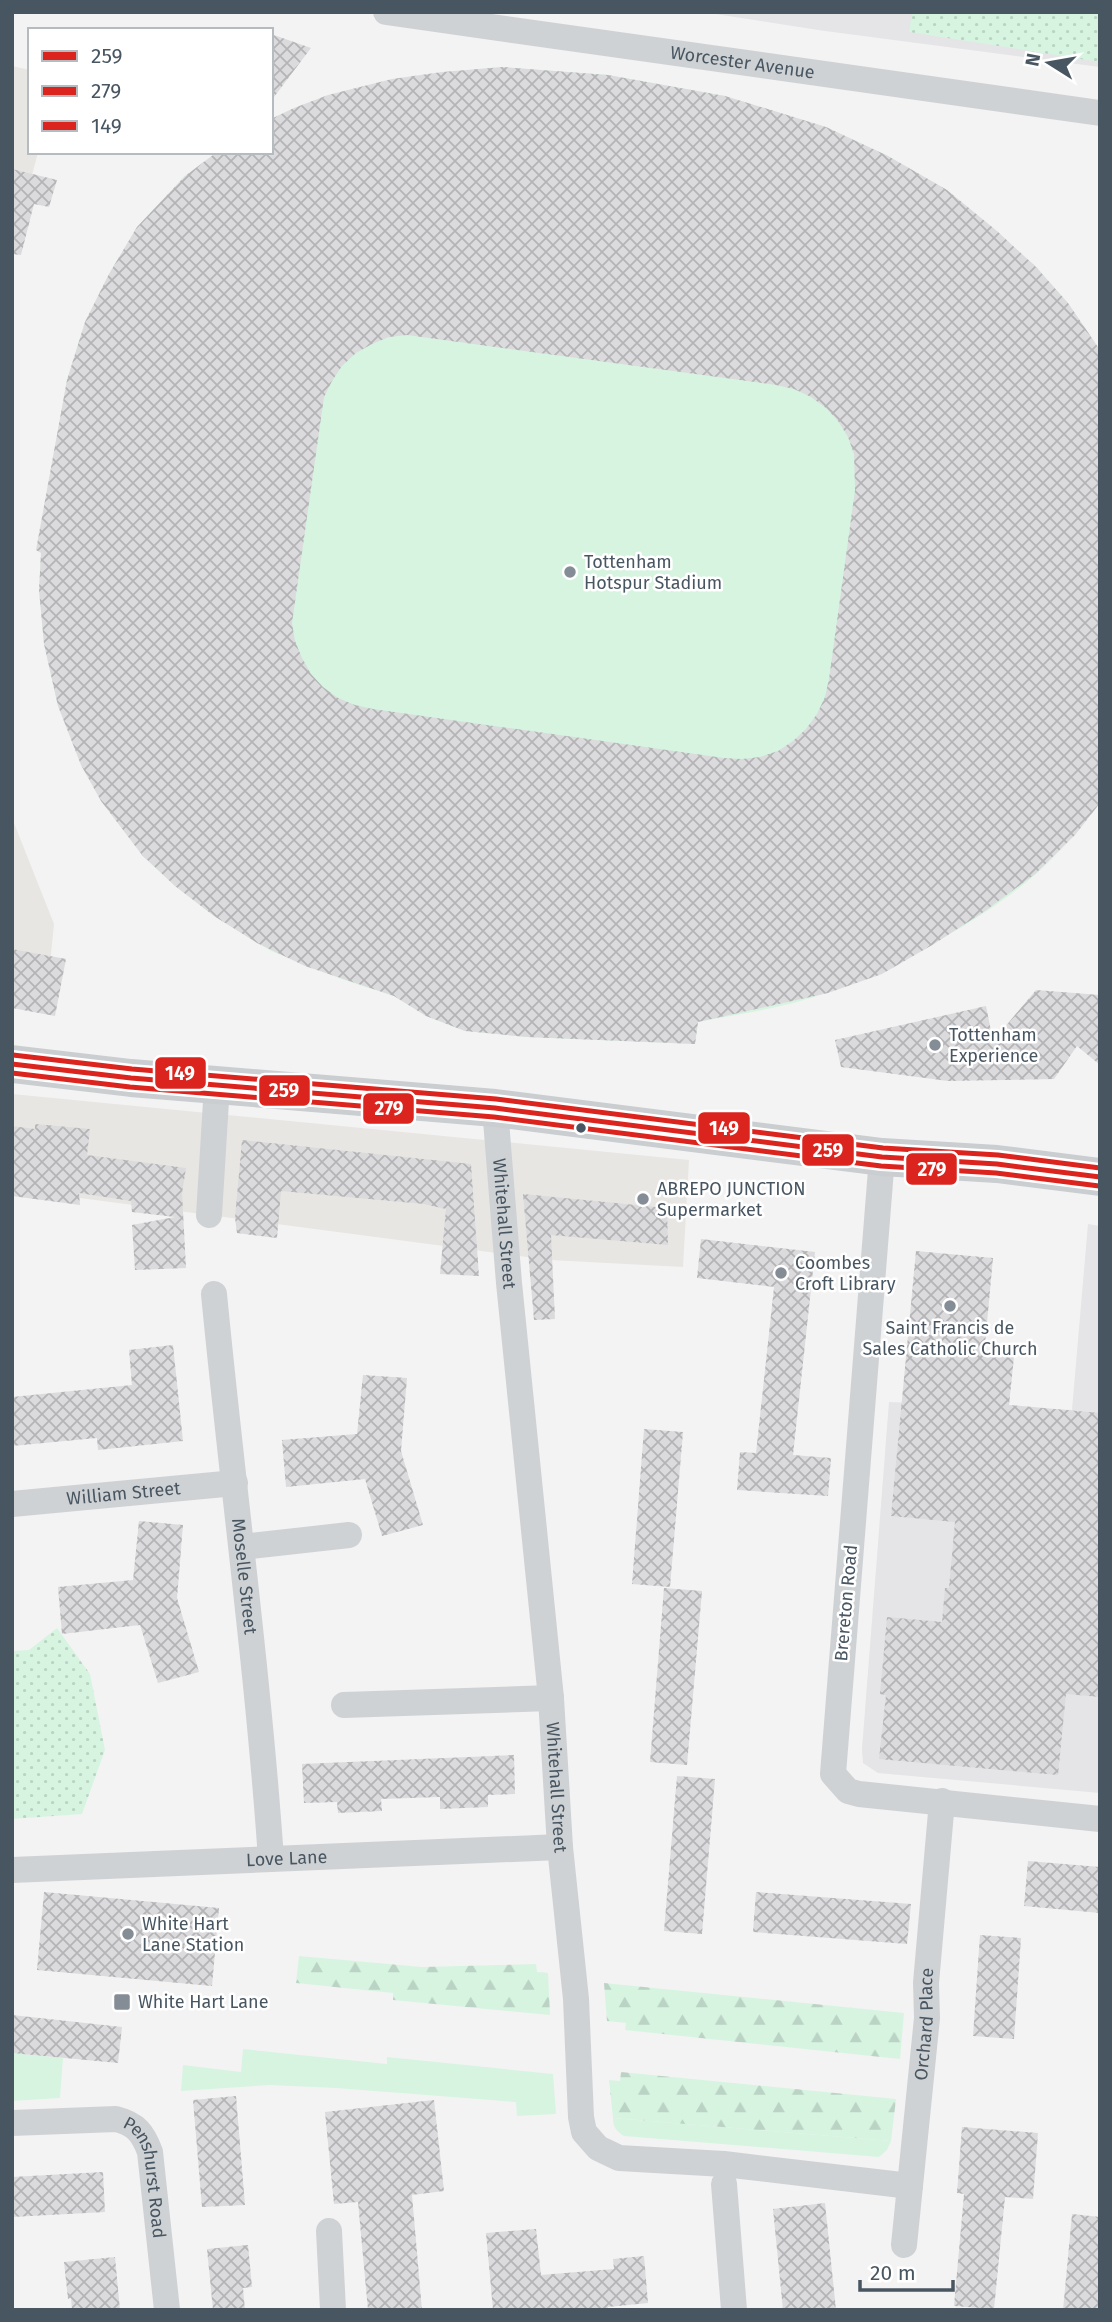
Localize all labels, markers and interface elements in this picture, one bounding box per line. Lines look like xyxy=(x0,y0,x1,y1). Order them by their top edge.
legend xyxy=(28,28,273,154)
north arrow xyxy=(1014,28,1084,98)
street label: Worcester Avenue xyxy=(669,41,816,84)
text: 259 xyxy=(91,43,123,69)
text: N xyxy=(1020,51,1045,68)
text: 279 xyxy=(91,78,121,104)
text: 149 xyxy=(91,113,122,139)
place label: Tottenham Hotspur Stadium xyxy=(584,551,722,594)
marker: Tottenham Hotspur Stadium xyxy=(562,564,578,580)
place label: Tottenham Experience xyxy=(949,1024,1038,1067)
marker: Tottenham Experience xyxy=(927,1037,943,1053)
line badge: 149 xyxy=(154,1056,207,1090)
text: 149 xyxy=(165,1062,195,1085)
line badge: 259 xyxy=(258,1074,311,1107)
text: 259 xyxy=(269,1079,300,1102)
line badge: 279 xyxy=(362,1092,415,1125)
text: 279 xyxy=(375,1097,404,1120)
line badge: 149 xyxy=(697,1111,751,1145)
text: 149 xyxy=(709,1117,739,1140)
unlabelled marker xyxy=(574,1121,588,1135)
line badge: 259 xyxy=(801,1133,855,1167)
text: 259 xyxy=(813,1139,844,1162)
line badge: 279 xyxy=(905,1152,958,1186)
street label: Whitehall Street xyxy=(488,1157,521,1290)
text: 279 xyxy=(918,1158,947,1181)
place label: ABREPO JUNCTION Supermarket xyxy=(657,1178,805,1221)
marker: ABREPO JUNCTION Supermarket xyxy=(635,1191,651,1207)
place label: Coombes Croft Library xyxy=(795,1252,896,1295)
marker: Coombes Croft Library xyxy=(773,1265,789,1281)
marker: Saint Francis de Sales Catholic Church xyxy=(942,1298,958,1314)
place label: Saint Francis de Sales Catholic Church xyxy=(862,1317,1038,1360)
street label: William Street xyxy=(65,1477,182,1510)
street label: Moselle Street xyxy=(227,1517,262,1636)
street label: Brereton Road xyxy=(830,1544,862,1662)
street label: Whitehall Street xyxy=(541,1721,572,1854)
street label: Love Lane xyxy=(246,1846,328,1871)
place label: White Hart Lane Station xyxy=(142,1913,244,1956)
marker: White Hart Lane Station xyxy=(120,1926,136,1942)
street label: Orchard Place xyxy=(910,1967,938,2082)
place label: White Hart Lane xyxy=(138,1991,268,2013)
marker: White Hart Lane xyxy=(112,1992,132,2012)
street label: Penshurst Road xyxy=(120,2112,170,2239)
scale bar xyxy=(860,2248,953,2292)
text: 20 m xyxy=(870,2260,916,2286)

